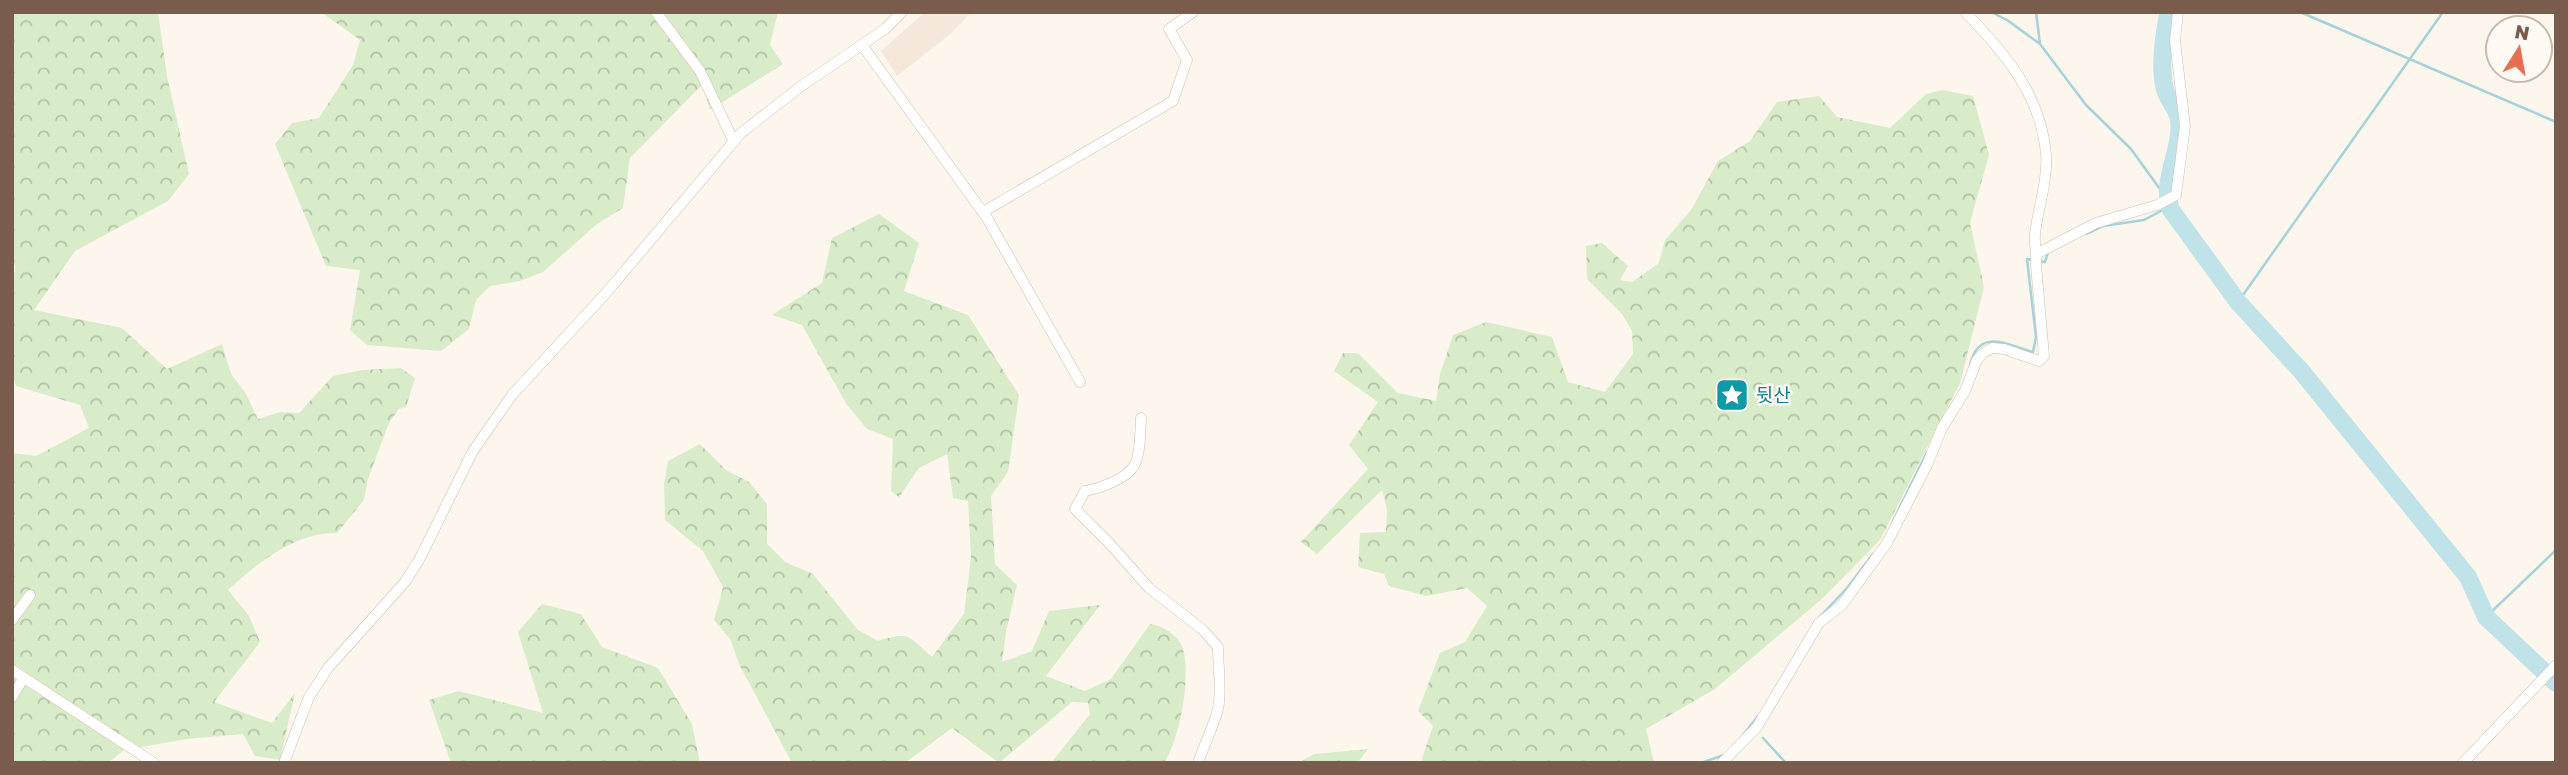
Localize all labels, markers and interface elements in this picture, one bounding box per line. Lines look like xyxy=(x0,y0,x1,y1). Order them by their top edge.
north arrow xyxy=(2484,14,2554,84)
text: N xyxy=(2513,19,2532,44)
place icon: 뒷산 xyxy=(1713,376,1751,414)
place label: 뒷산 xyxy=(1756,383,1791,406)

